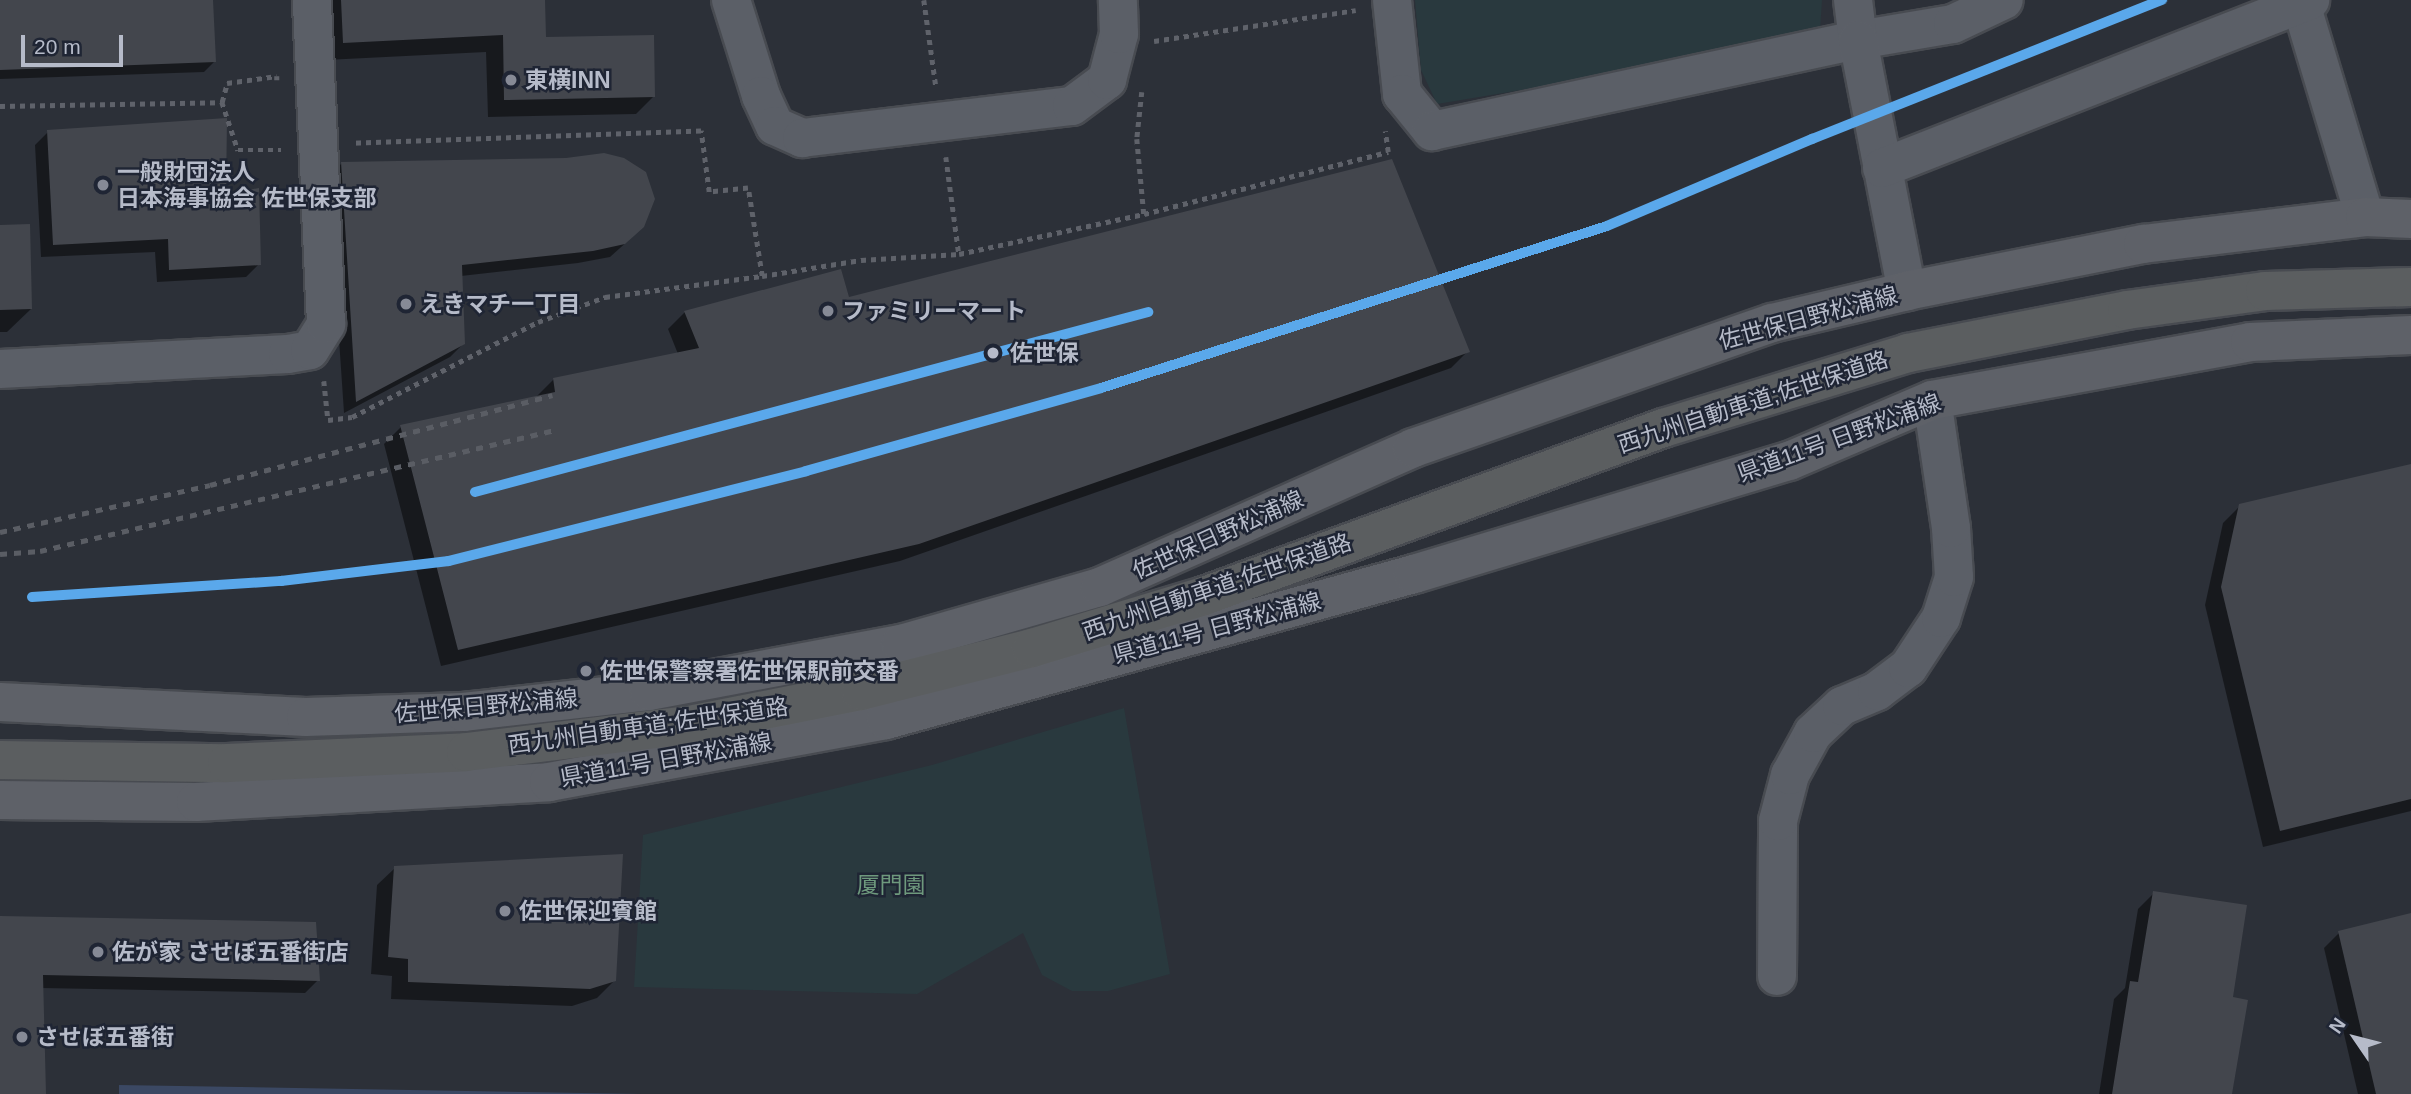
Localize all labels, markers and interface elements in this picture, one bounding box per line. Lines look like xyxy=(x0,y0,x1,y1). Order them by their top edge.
scale bar xyxy=(24,21,126,65)
text: 20 m xyxy=(34,35,81,58)
place label: 東横INN xyxy=(525,66,611,94)
marker: 東横INN xyxy=(503,72,519,88)
place label: 一般財団法人 日本海事協会 佐世保支部 xyxy=(117,158,376,212)
marker: 一般財団法人 日本海事協会 佐世保支部 xyxy=(95,177,111,193)
street label: 佐世保日野松浦線 xyxy=(1716,281,1900,355)
place label: えきマチ一丁目 xyxy=(420,290,581,318)
marker: えきマチ一丁目 xyxy=(398,296,414,312)
place label: ファミリーマート xyxy=(842,297,1026,325)
marker: ファミリーマート xyxy=(820,303,836,319)
place label: 佐世保 xyxy=(1010,339,1079,367)
marker: 佐世保 xyxy=(982,342,1004,364)
street label: 西九州自動車道;佐世保道路 xyxy=(1614,345,1892,459)
street label: 県道11号 日野松浦線 xyxy=(1734,388,1944,488)
street label: 佐世保日野松浦線 xyxy=(1128,485,1308,585)
street label: 西九州自動車道;佐世保道路 xyxy=(1079,528,1355,646)
street label: 県道11号 日野松浦線 xyxy=(1110,587,1324,669)
place label: 佐世保警察署佐世保駅前交番 xyxy=(600,657,899,685)
marker: 佐世保警察署佐世保駅前交番 xyxy=(578,663,594,679)
street label: 佐世保日野松浦線 xyxy=(393,684,579,728)
street label: 西九州自動車道;佐世保道路 xyxy=(506,693,790,759)
street label: 県道11号 日野松浦線 xyxy=(558,728,774,792)
park label: 厦門園 xyxy=(857,871,925,899)
place label: 佐世保迎賓館 xyxy=(519,897,657,925)
marker: 佐世保迎賓館 xyxy=(497,903,513,919)
place label: 佐が家 させぼ五番街店 xyxy=(112,938,348,966)
marker: 佐が家 させぼ五番街店 xyxy=(90,944,106,960)
north arrow xyxy=(2320,1003,2390,1073)
text: N xyxy=(2325,1014,2350,1037)
place label: させぼ五番街 xyxy=(36,1023,174,1051)
marker: させぼ五番街 xyxy=(14,1029,30,1045)

